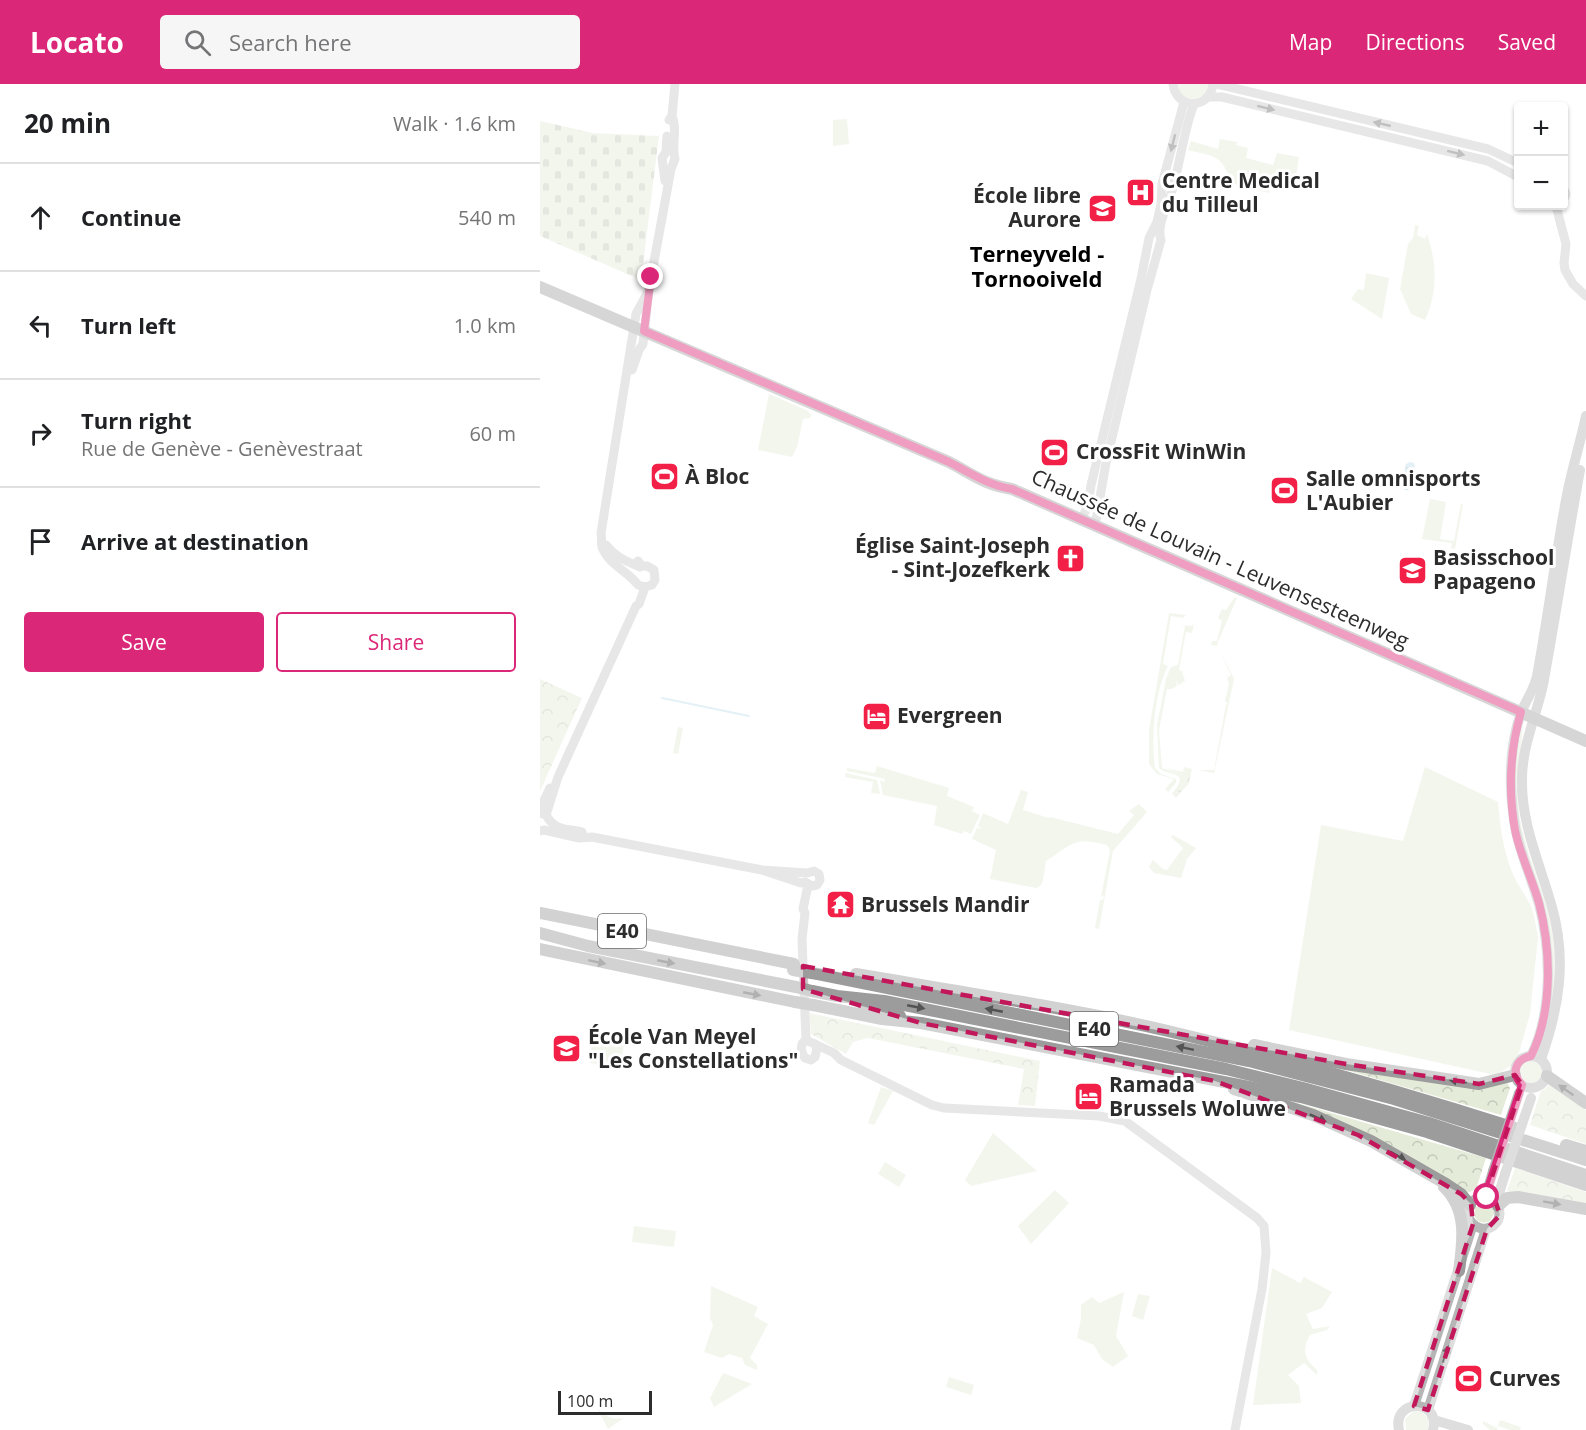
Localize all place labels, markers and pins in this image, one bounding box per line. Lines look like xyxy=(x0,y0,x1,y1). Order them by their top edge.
place label: Centre Medical du Tilleul xyxy=(1162,166,1320,218)
hospital icon: Centre Medical du Tilleul xyxy=(1125,177,1157,209)
place label: École libre Aurore xyxy=(973,181,1081,233)
school or university icon: École libre Aurore xyxy=(1086,192,1118,224)
sports icon: CrossFit WinWin xyxy=(1039,436,1071,468)
place label: CrossFit WinWin xyxy=(1076,437,1246,465)
sports icon: À Bloc xyxy=(648,461,680,493)
place label: À Bloc xyxy=(685,462,749,490)
place label: Salle omnisports L'Aubier xyxy=(1306,464,1481,516)
sports icon: Salle omnisports L'Aubier xyxy=(1269,475,1301,507)
place label: Église Saint-Joseph - Sint-Jozefkerk xyxy=(855,531,1051,583)
church icon: Église Saint-Joseph - Sint-Jozefkerk xyxy=(1055,542,1087,574)
place label: Basisschool Papageno xyxy=(1433,543,1555,595)
school or university icon: Basisschool Papageno xyxy=(1396,554,1428,586)
hotel icon: Evergreen xyxy=(860,700,892,732)
place label: Evergreen xyxy=(897,701,1003,729)
temple icon: Brussels Mandir xyxy=(824,889,856,921)
place label: Brussels Mandir xyxy=(861,890,1030,918)
place label: École Van Meyel "Les Constellations" xyxy=(588,1022,798,1074)
school or university icon: École Van Meyel "Les Constellations" xyxy=(551,1033,583,1065)
place label: Ramada Brussels Woluwe xyxy=(1109,1070,1286,1122)
hotel icon: Ramada Brussels Woluwe xyxy=(1072,1081,1104,1113)
sports icon: Curves xyxy=(1452,1363,1484,1395)
place label: Curves xyxy=(1489,1364,1561,1392)

